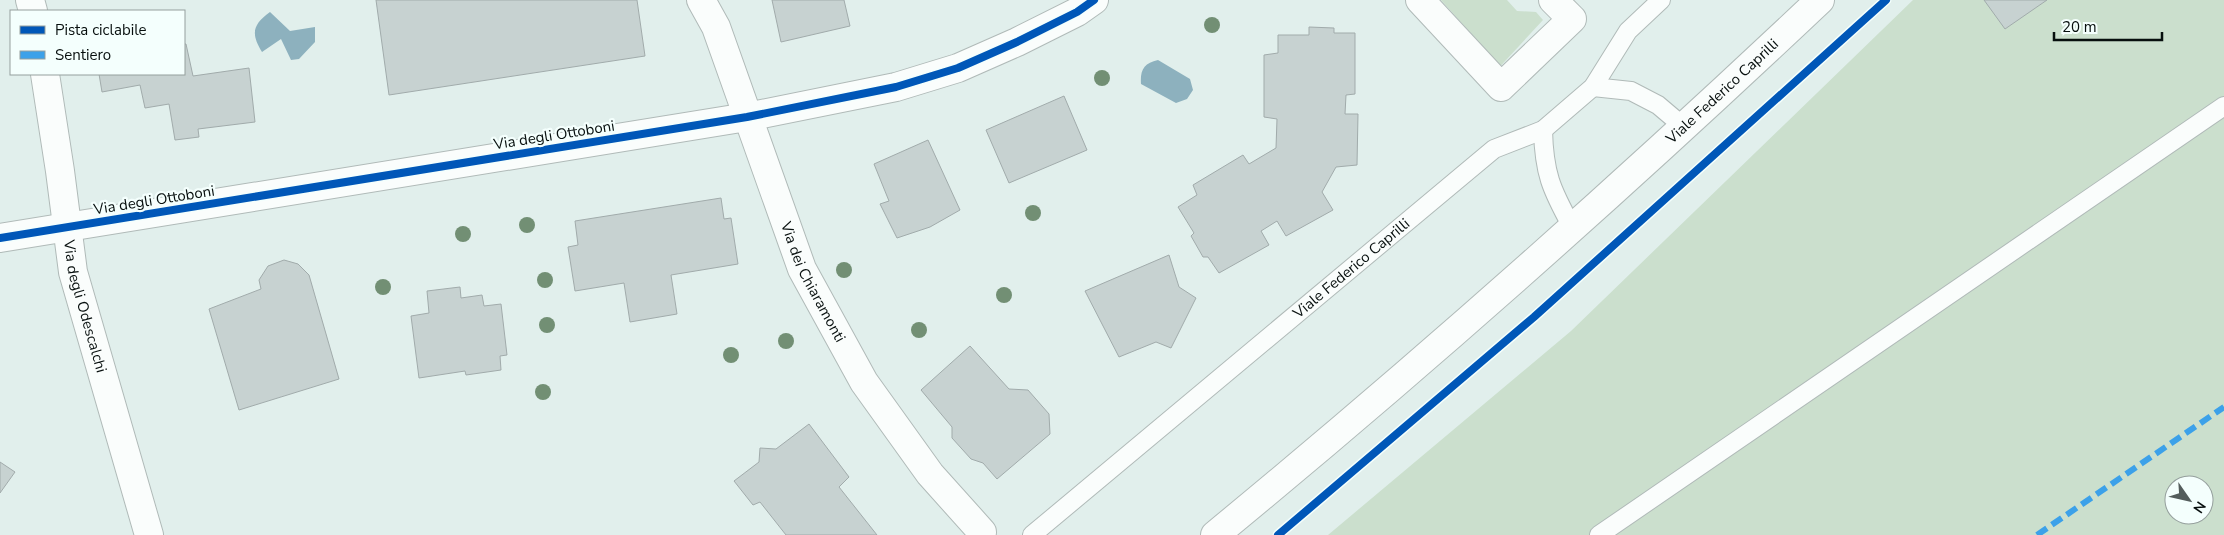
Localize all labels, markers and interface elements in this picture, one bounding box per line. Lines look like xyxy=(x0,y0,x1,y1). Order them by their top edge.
legend xyxy=(10,10,185,75)
scale bar xyxy=(2054,10,2162,42)
text: 20 m xyxy=(2062,17,2097,37)
text: Pista ciclabile xyxy=(55,20,147,40)
street label: Viale Federico Caprilli xyxy=(1661,34,1783,149)
text: Sentiero xyxy=(55,45,111,65)
street label: Via degli Ottoboni xyxy=(491,116,616,155)
street label: Via degli Ottoboni xyxy=(91,181,216,220)
street label: Viale Federico Caprilli xyxy=(1288,214,1414,324)
street label: Via dei Chiaramonti xyxy=(776,218,850,346)
street label: Via degli Odescalchi xyxy=(59,238,112,375)
north arrow xyxy=(2164,475,2214,525)
text: N xyxy=(2189,497,2210,517)

